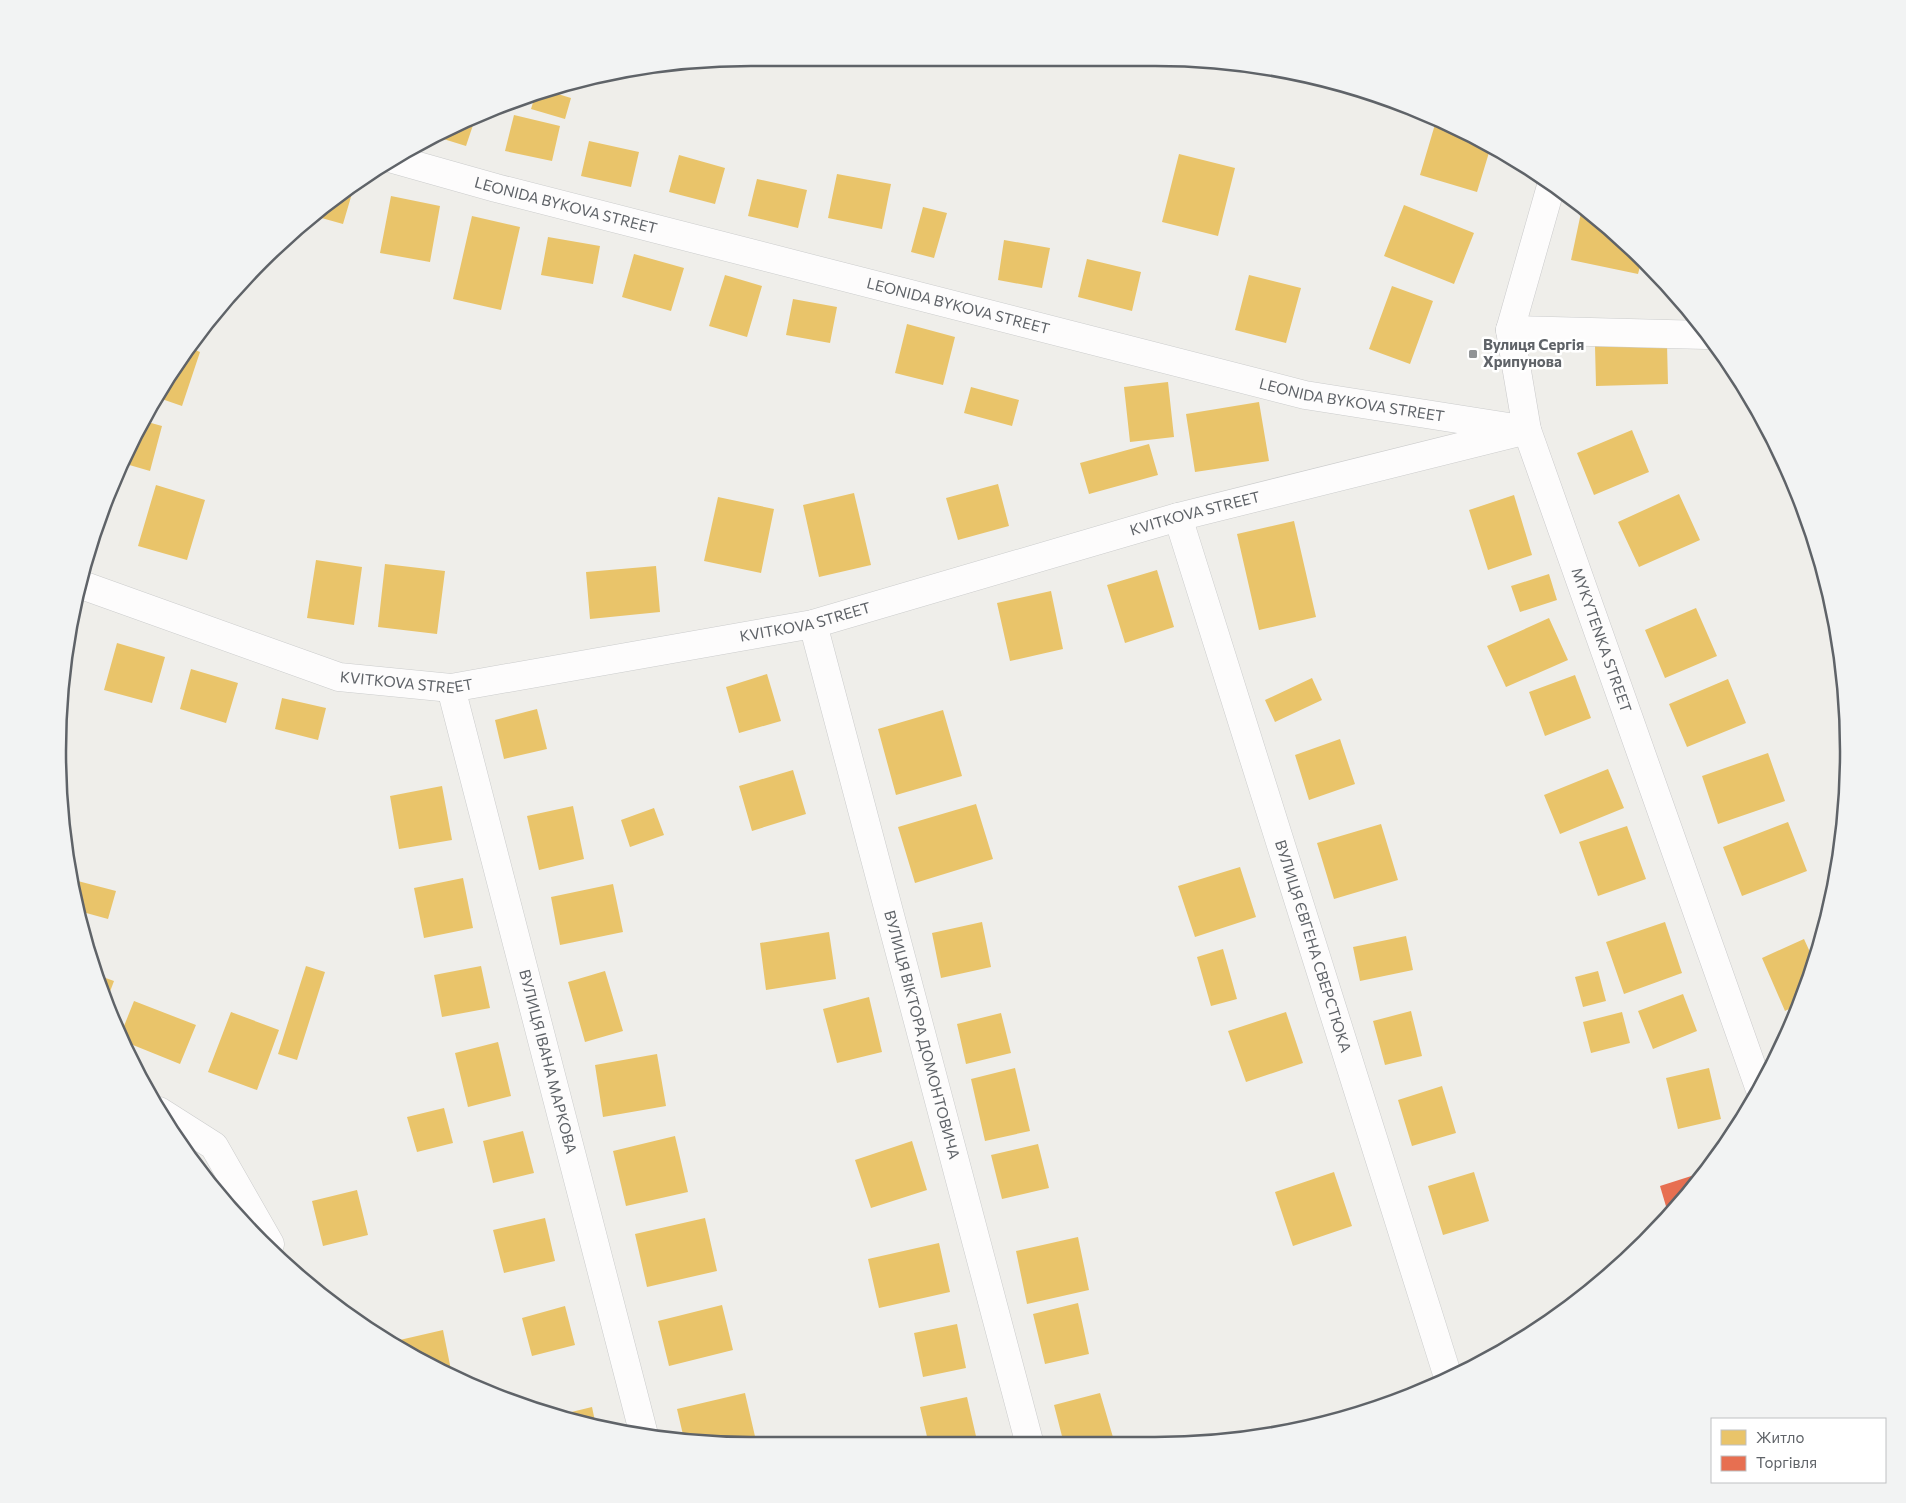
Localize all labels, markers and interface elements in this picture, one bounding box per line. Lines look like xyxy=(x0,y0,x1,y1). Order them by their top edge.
street label: LEONIDA BYKOVA STREET xyxy=(473,172,660,237)
street label: LEONIDA BYKOVA STREET xyxy=(865,273,1052,337)
place label: Вулиця Сергія Хрипунова xyxy=(1483,335,1584,370)
marker: Вулиця Сергія Хрипунова xyxy=(1467,348,1479,360)
street label: LEONIDA BYKOVA STREET xyxy=(1257,374,1446,425)
street label: KVITKOVA STREET xyxy=(1128,487,1262,539)
street label: MYKYTENKA STREET xyxy=(1568,565,1636,715)
street label: KVITKOVA STREET xyxy=(738,598,873,645)
street label: KVITKOVA STREET xyxy=(339,667,475,696)
street label: ВУЛИЦЯ ЄВГЕНА СВЕРСТЮКА xyxy=(1272,837,1356,1055)
street label: ВУЛИЦЯ ВІКТОРА ДОМОНТОВИЧА xyxy=(881,908,964,1161)
street label: ВУЛИЦЯ ІВАНА МАРКОВА xyxy=(516,967,581,1156)
legend xyxy=(1711,1418,1886,1483)
text: Житло xyxy=(1756,1428,1804,1446)
text: Торгівля xyxy=(1756,1453,1817,1471)

